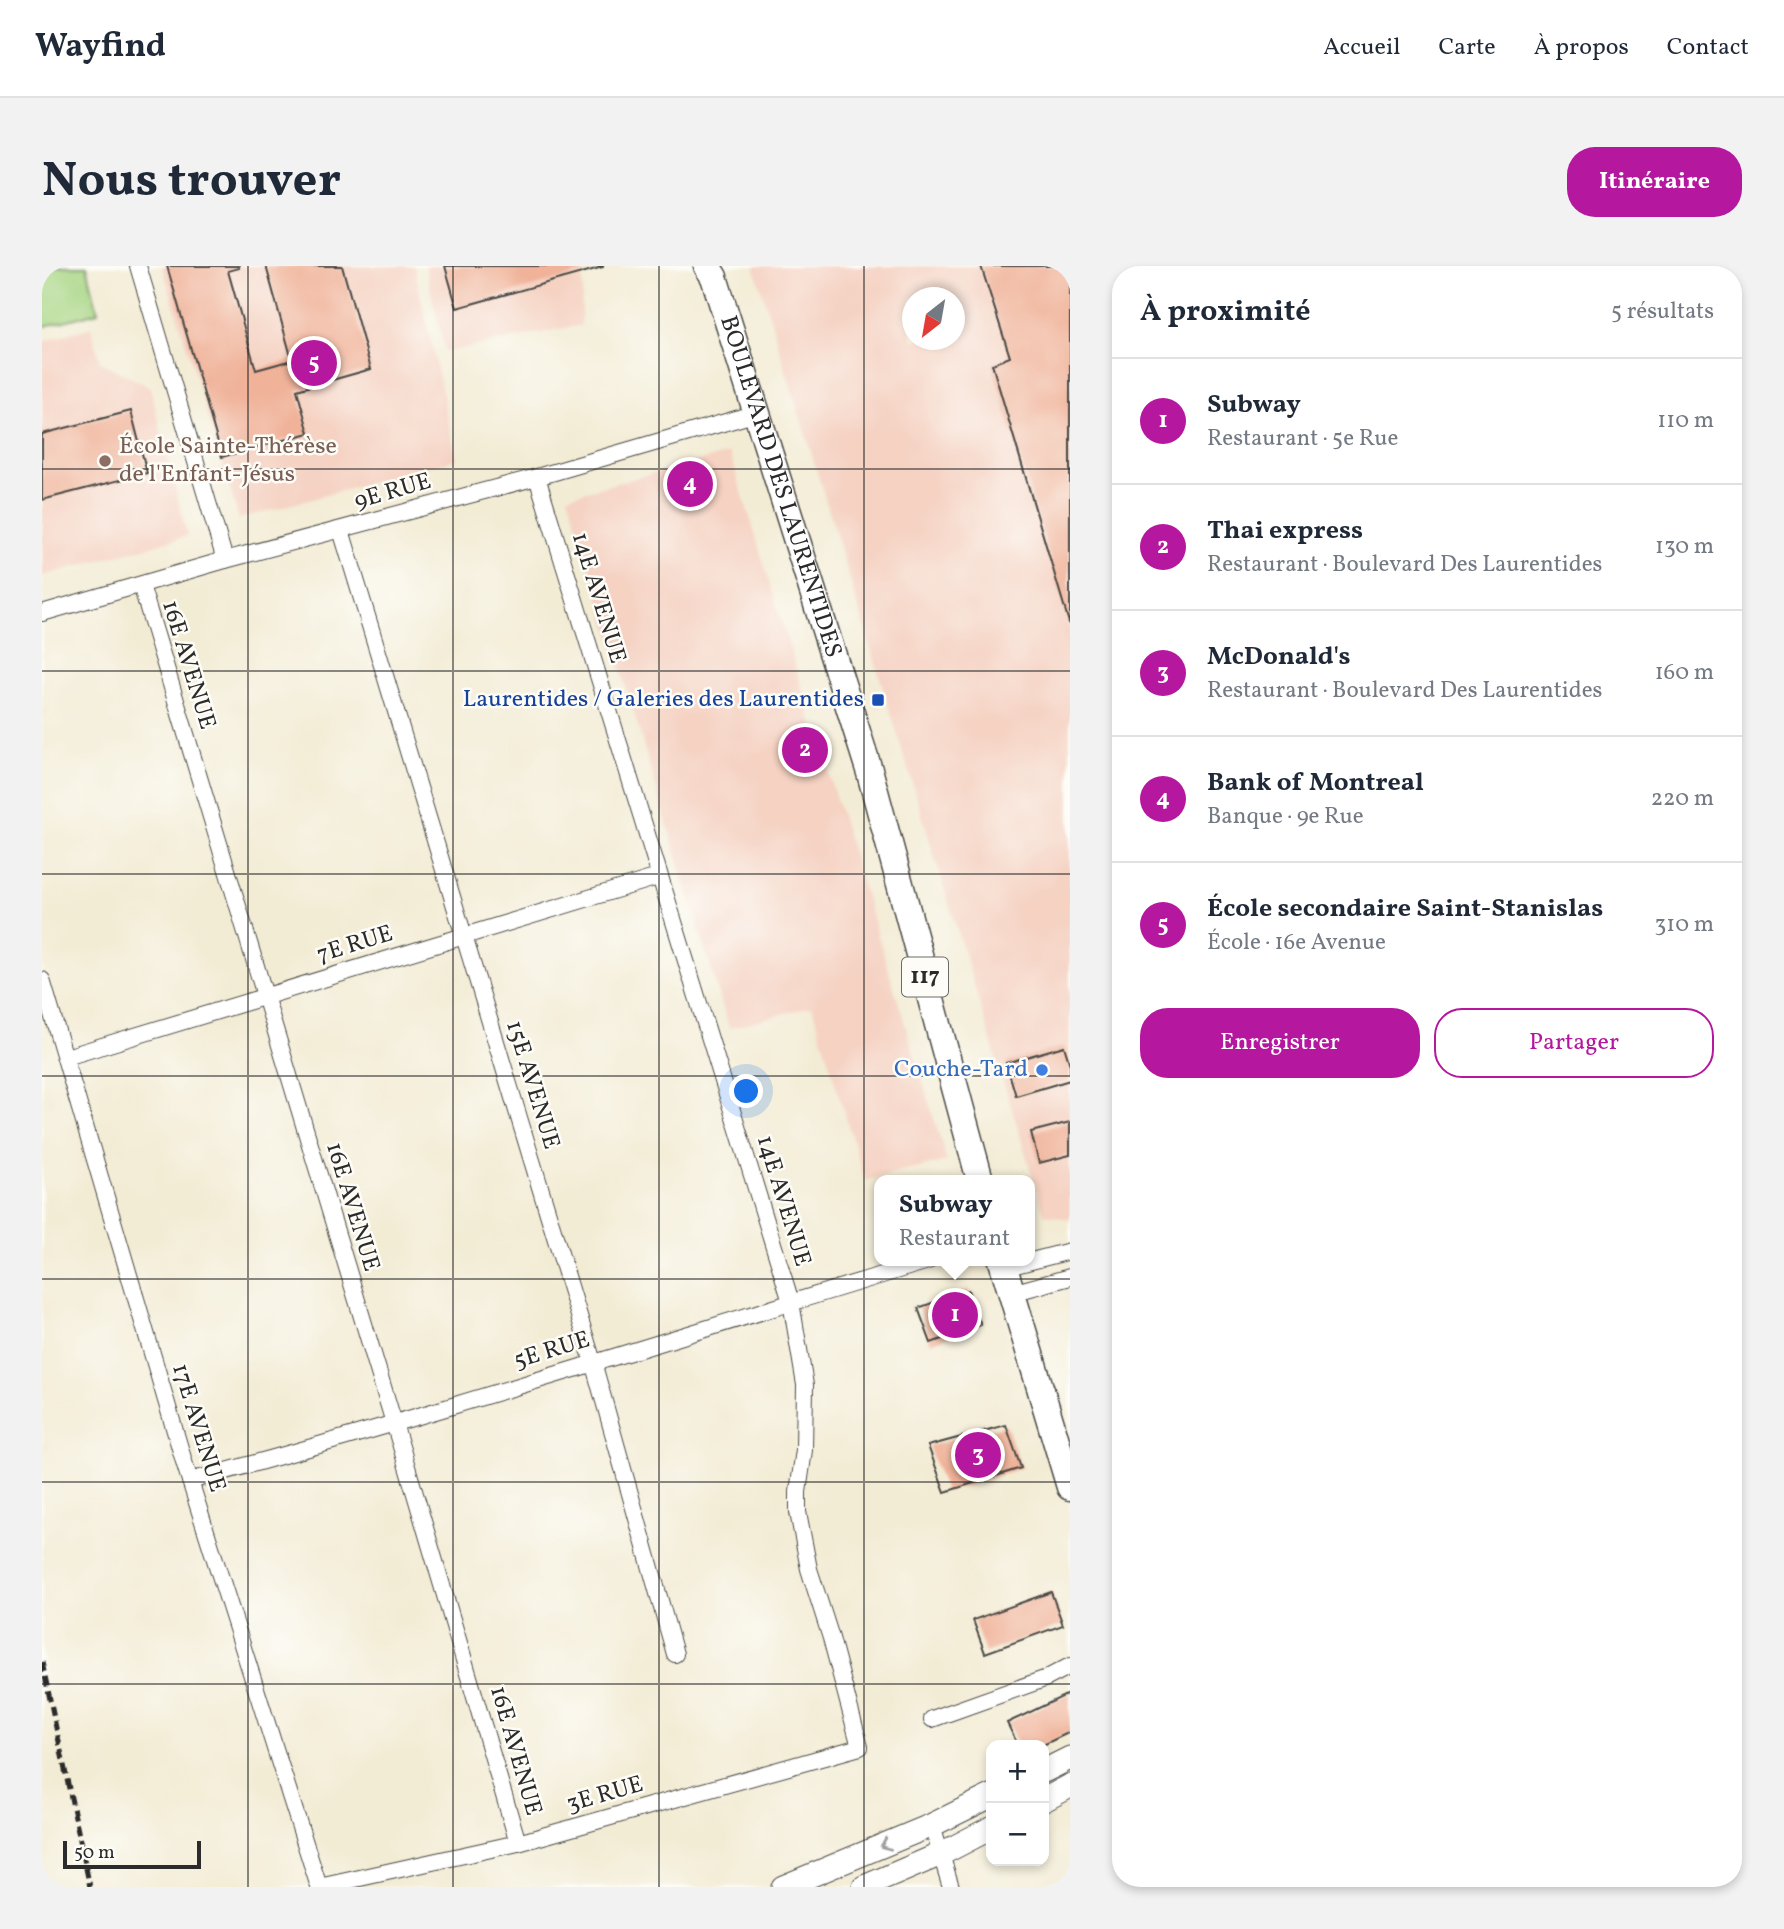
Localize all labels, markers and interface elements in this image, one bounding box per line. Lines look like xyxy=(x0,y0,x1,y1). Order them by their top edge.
text: Wayfind xyxy=(35,25,166,71)
text: Accueil xyxy=(1323,31,1400,65)
text: Carte xyxy=(1438,31,1496,65)
text: À propos xyxy=(1534,31,1629,65)
text: Contact xyxy=(1667,31,1749,65)
button: Itinéraire xyxy=(1567,147,1742,217)
text: Nous trouver xyxy=(42,148,341,217)
north arrow xyxy=(902,287,965,350)
text: À proximité xyxy=(1140,291,1311,333)
text: 5 résultats xyxy=(1611,296,1714,328)
street label: BOULEVARD DES LAURENTIDES xyxy=(710,312,850,662)
pin: 5 xyxy=(291,337,337,389)
text: Subway xyxy=(1207,387,1301,423)
text: 1 xyxy=(1158,405,1168,437)
text: 110 m xyxy=(1657,405,1714,437)
text: Restaurant · 5e Rue xyxy=(1207,423,1398,455)
place label: École Sainte-Thérèse de l'Enfant-Jésus xyxy=(119,430,337,492)
marker: École Sainte-Thérèse de l'Enfant-Jésus xyxy=(97,453,113,469)
pin: 4 xyxy=(667,458,713,510)
street label: 9E RUE xyxy=(350,465,436,519)
text: Thai express xyxy=(1207,513,1363,549)
street label: 14E AVENUE xyxy=(562,528,634,668)
text: 2 xyxy=(1157,531,1169,563)
text: 130 m xyxy=(1655,531,1714,563)
text: Restaurant · Boulevard Des Laurentides xyxy=(1207,549,1602,581)
street label: 16E AVENUE xyxy=(152,596,224,734)
text: McDonald's xyxy=(1207,639,1350,675)
text: 3 xyxy=(1157,657,1169,689)
text: 160 m xyxy=(1655,657,1714,689)
text: Restaurant · Boulevard Des Laurentides xyxy=(1207,675,1602,707)
place label: Laurentides / Galeries des Laurentides xyxy=(463,683,864,717)
marker: Laurentides / Galeries des Laurentides xyxy=(870,692,886,708)
pin: 2 xyxy=(782,724,828,776)
text: Bank of Montreal xyxy=(1207,765,1424,801)
text: 4 xyxy=(1156,783,1170,815)
text: 220 m xyxy=(1651,783,1714,815)
text: Banque · 9e Rue xyxy=(1207,801,1364,833)
text: École secondaire Saint-Stanislas xyxy=(1207,891,1603,927)
text: 5 xyxy=(1157,909,1169,941)
text: 310 m xyxy=(1654,909,1714,941)
street label: 7E RUE xyxy=(313,917,397,973)
text: École · 16e Avenue xyxy=(1207,927,1386,959)
road number: 117 xyxy=(902,958,948,996)
button: Enregistrer xyxy=(1140,1008,1420,1078)
button: Partager xyxy=(1434,1008,1714,1078)
street label: 15E AVENUE xyxy=(496,1017,568,1153)
place label: Couche-Tard xyxy=(894,1053,1028,1087)
marker: Couche-Tard xyxy=(1034,1062,1050,1078)
your location xyxy=(729,1074,763,1108)
street label: 14E AVENUE xyxy=(747,1131,819,1271)
street label: 16E AVENUE xyxy=(316,1138,388,1276)
popup xyxy=(874,1175,1035,1266)
text: Subway xyxy=(899,1187,993,1223)
text: Restaurant xyxy=(899,1223,1010,1255)
pin: 1 xyxy=(932,1289,978,1341)
street label: 5E RUE xyxy=(510,1323,594,1379)
street label: 17E AVENUE xyxy=(162,1360,234,1496)
pin: 3 xyxy=(955,1429,1001,1481)
street label: 16E AVENUE xyxy=(480,1682,550,1820)
map controls xyxy=(986,1740,1049,1866)
button: + xyxy=(986,1740,1049,1803)
street label: 3E RUE xyxy=(563,1768,647,1822)
button: − xyxy=(986,1803,1049,1866)
one-way arrow xyxy=(879,1837,892,1851)
scale bar xyxy=(63,1838,201,1870)
text: 50 m xyxy=(74,1840,115,1866)

